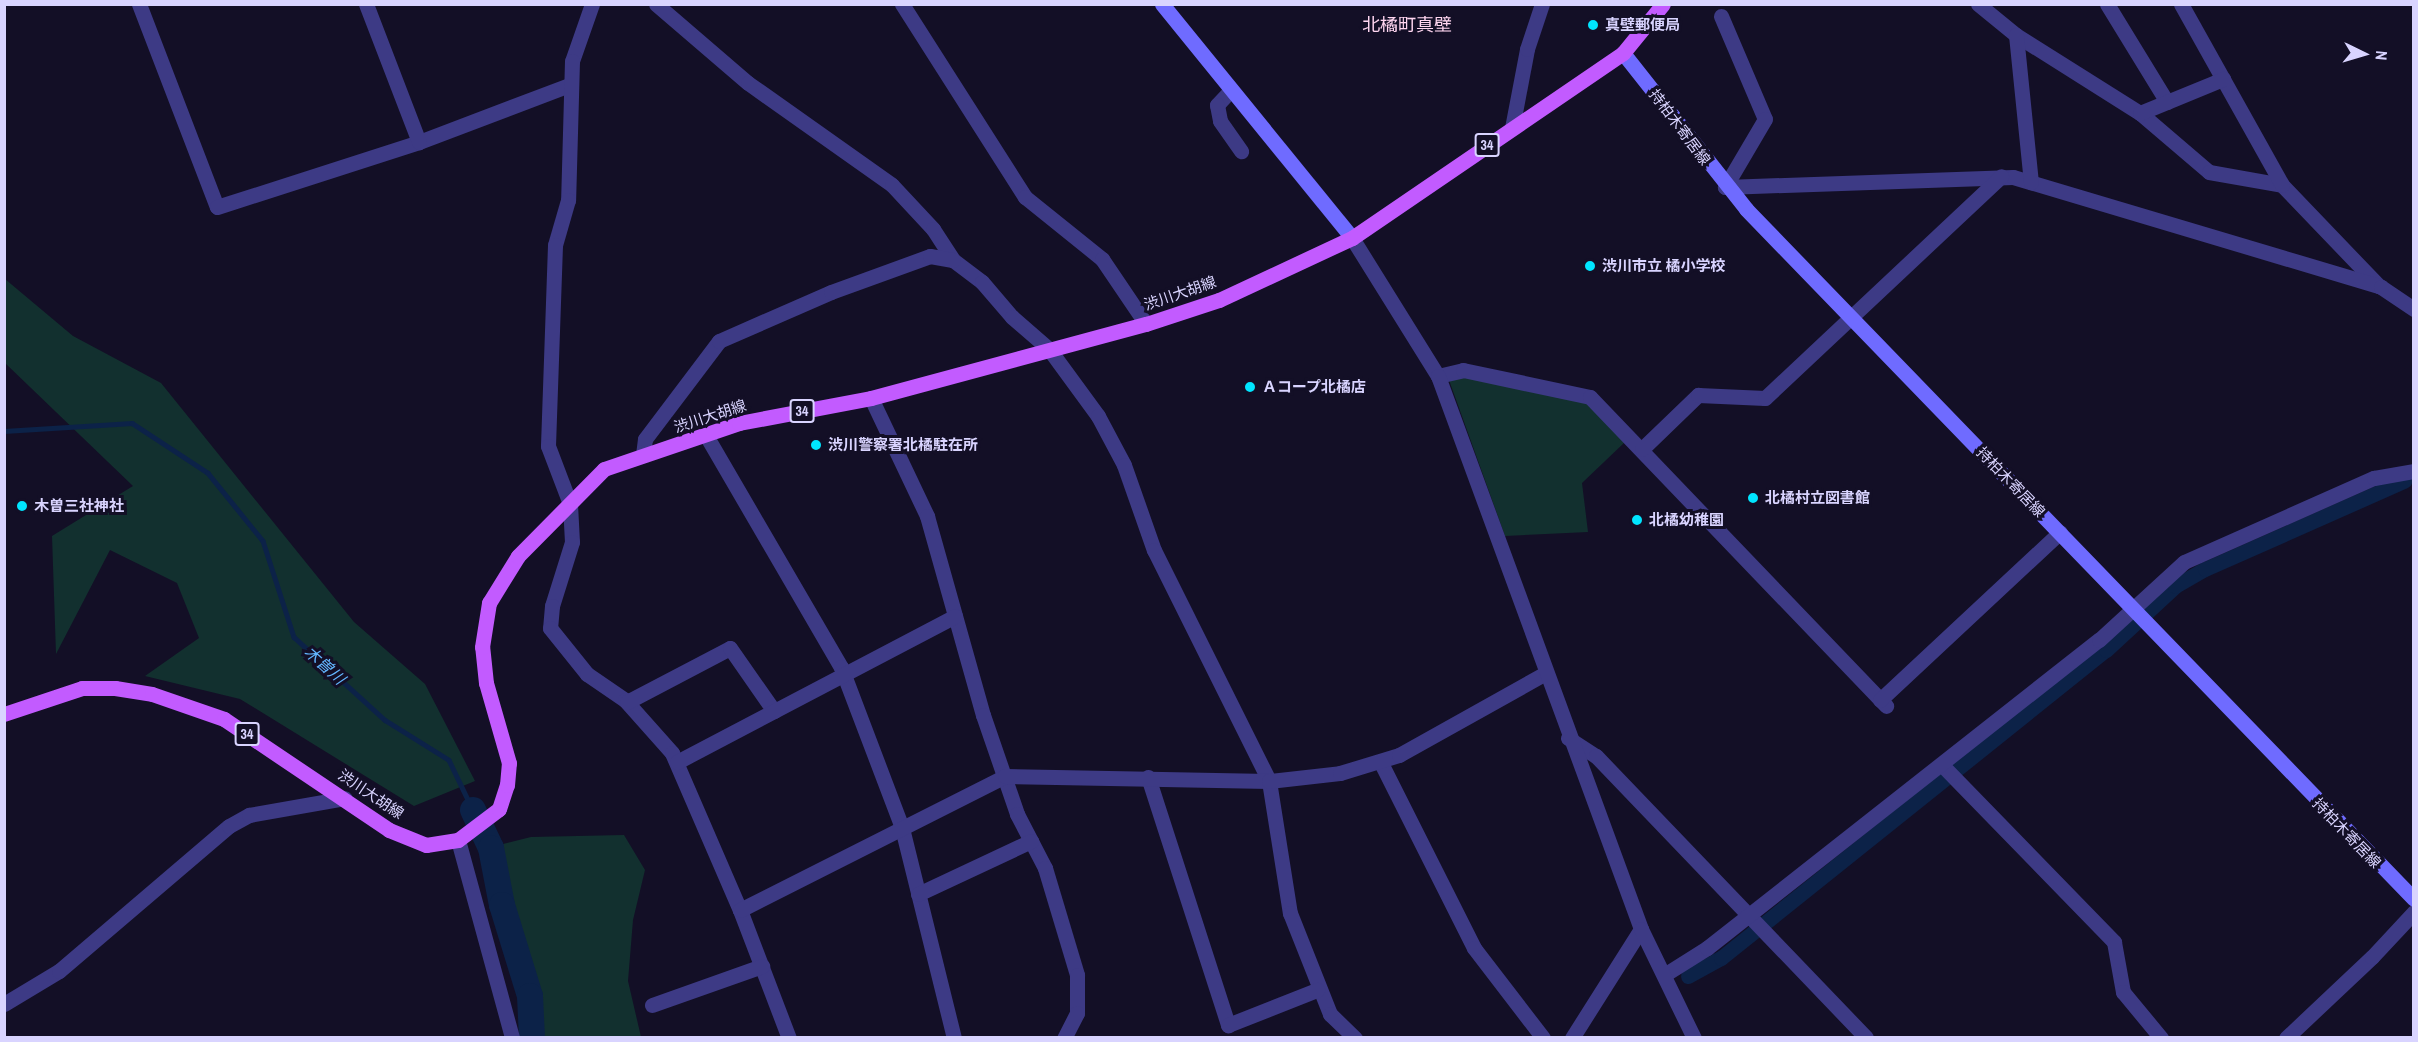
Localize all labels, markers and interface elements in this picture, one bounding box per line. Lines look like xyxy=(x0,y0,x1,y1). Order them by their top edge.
district label: 北橘町真壁 xyxy=(1362,14,1452,36)
place label: 真壁郵便局 xyxy=(1605,16,1680,34)
marker: 真壁郵便局 xyxy=(1586,18,1600,32)
north arrow xyxy=(2334,24,2394,84)
text: N xyxy=(2371,50,2393,61)
street label: 持柏木寄居線 xyxy=(1646,86,1714,168)
road number: 34 xyxy=(1474,134,1500,156)
place label: 渋川市立 橘小学校 xyxy=(1602,257,1725,275)
marker: 渋川市立 橘小学校 xyxy=(1583,259,1597,273)
street label: 渋川大胡線 xyxy=(1142,272,1218,314)
place label: Ａコープ北橘店 xyxy=(1262,378,1367,396)
marker: Ａコープ北橘店 xyxy=(1243,380,1257,394)
street label: 渋川大胡線 xyxy=(672,396,748,436)
road number: 34 xyxy=(788,400,816,422)
place label: 渋川警察署北橘駐在所 xyxy=(828,436,978,454)
marker: 渋川警察署北橘駐在所 xyxy=(809,438,823,452)
street label: 持柏木寄居線 xyxy=(1973,443,2049,521)
place label: 北橘村立図書館 xyxy=(1765,489,1870,507)
marker: 北橘村立図書館 xyxy=(1746,491,1760,505)
place label: 木曽三社神社 xyxy=(34,497,124,515)
marker: 木曽三社神社 xyxy=(15,499,29,513)
place label: 北橘幼稚園 xyxy=(1649,511,1724,529)
marker: 北橘幼稚園 xyxy=(1630,513,1644,527)
water label: 木曽川 xyxy=(301,642,349,688)
road number: 34 xyxy=(234,723,260,745)
street label: 渋川大胡線 xyxy=(335,766,407,822)
street label: 持柏木寄居線 xyxy=(2309,794,2385,872)

